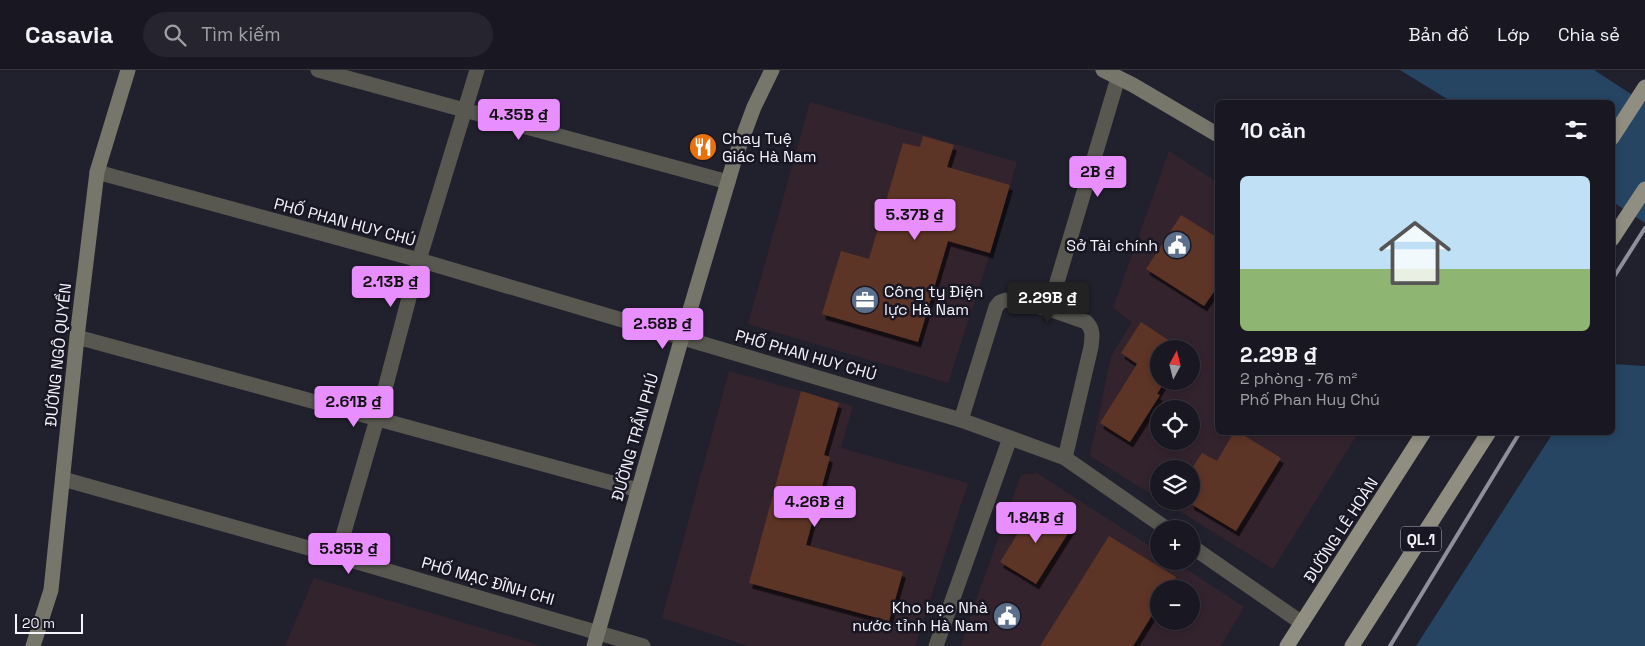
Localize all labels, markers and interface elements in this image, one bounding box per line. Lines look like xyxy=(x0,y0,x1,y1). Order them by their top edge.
search box xyxy=(143,12,493,57)
text: Casavia xyxy=(25,19,113,50)
icon: search xyxy=(161,21,189,49)
text: Tìm kiếm xyxy=(201,22,281,47)
text: Bản đồ xyxy=(1409,23,1469,46)
text: Lớp xyxy=(1497,23,1530,46)
text: Chia sẻ xyxy=(1558,23,1620,46)
pin: 4.35B ₫ xyxy=(473,98,565,141)
text: 4.35B ₫ xyxy=(489,104,549,125)
icon: filters xyxy=(1562,116,1590,144)
text: 10 căn xyxy=(1240,117,1306,144)
place label: Chay Tuệ Giác Hà Nam xyxy=(722,128,817,167)
restaurant icon: Chay Tuệ Giác Hà Nam xyxy=(688,132,718,162)
pin: 2B ₫ xyxy=(1068,156,1128,198)
text: 2B ₫ xyxy=(1080,161,1116,182)
street label: PHỐ PHAN HUY CHÚ xyxy=(272,193,418,251)
pin: 5.37B ₫ xyxy=(869,198,961,241)
text: 5.37B ₫ xyxy=(886,204,944,225)
icon: home xyxy=(1370,208,1460,298)
public building icon: Sở Tài chính xyxy=(1162,230,1192,260)
place label: Sở Tài chính xyxy=(1066,235,1158,256)
pin: 2.13B ₫ xyxy=(345,266,437,308)
text: 2.13B ₫ xyxy=(363,271,419,292)
place label: Công ty Điện lực Hà Nam xyxy=(884,281,983,320)
street label: ĐƯỜNG NGÔ QUYỀN xyxy=(40,282,76,428)
pin: 2.29B ₫ xyxy=(1002,282,1094,324)
office icon: Công ty Điện lực Hà Nam xyxy=(850,285,880,315)
text: 2.29B ₫ xyxy=(1018,287,1078,308)
pin: 2.58B ₫ xyxy=(617,308,709,350)
text: 2.58B ₫ xyxy=(633,313,693,334)
street label: PHỐ PHAN HUY CHÚ xyxy=(733,325,879,385)
north arrow xyxy=(1150,340,1200,390)
map controls xyxy=(1150,340,1200,630)
text: 2.29B ₫ xyxy=(1240,341,1318,368)
text: 2 phòng · 76 m² xyxy=(1240,368,1357,389)
street label: ĐƯỜNG TRẦN PHÚ xyxy=(607,371,663,503)
pin: 2.61B ₫ xyxy=(308,386,400,428)
text: Phố Phan Huy Chú xyxy=(1240,389,1380,410)
text: 2.61B ₫ xyxy=(325,391,383,412)
button: locate xyxy=(1150,400,1200,450)
button: layers xyxy=(1150,460,1200,510)
street label: ĐƯỜNG LÊ HOÀN xyxy=(1299,473,1383,587)
pin: 4.26B ₫ xyxy=(769,486,861,528)
text: 4.26B ₫ xyxy=(785,491,845,512)
pin: 1.84B ₫ xyxy=(990,502,1082,544)
text: 1.84B ₫ xyxy=(1007,507,1065,528)
button: + xyxy=(1150,520,1200,570)
road number: QL.1 xyxy=(1401,526,1441,552)
pin: 5.85B ₫ xyxy=(303,532,395,575)
text: 5.85B ₫ xyxy=(319,538,379,559)
street label: PHỐ MẠC ĐĨNH CHI xyxy=(419,552,557,610)
button: − xyxy=(1150,580,1200,630)
place label: Kho bạc Nhà nước tỉnh Hà Nam xyxy=(852,597,988,636)
public building icon: Kho bạc Nhà nước tỉnh Hà Nam xyxy=(992,601,1022,631)
scale bar xyxy=(15,611,82,634)
text: 20 m xyxy=(22,614,55,632)

